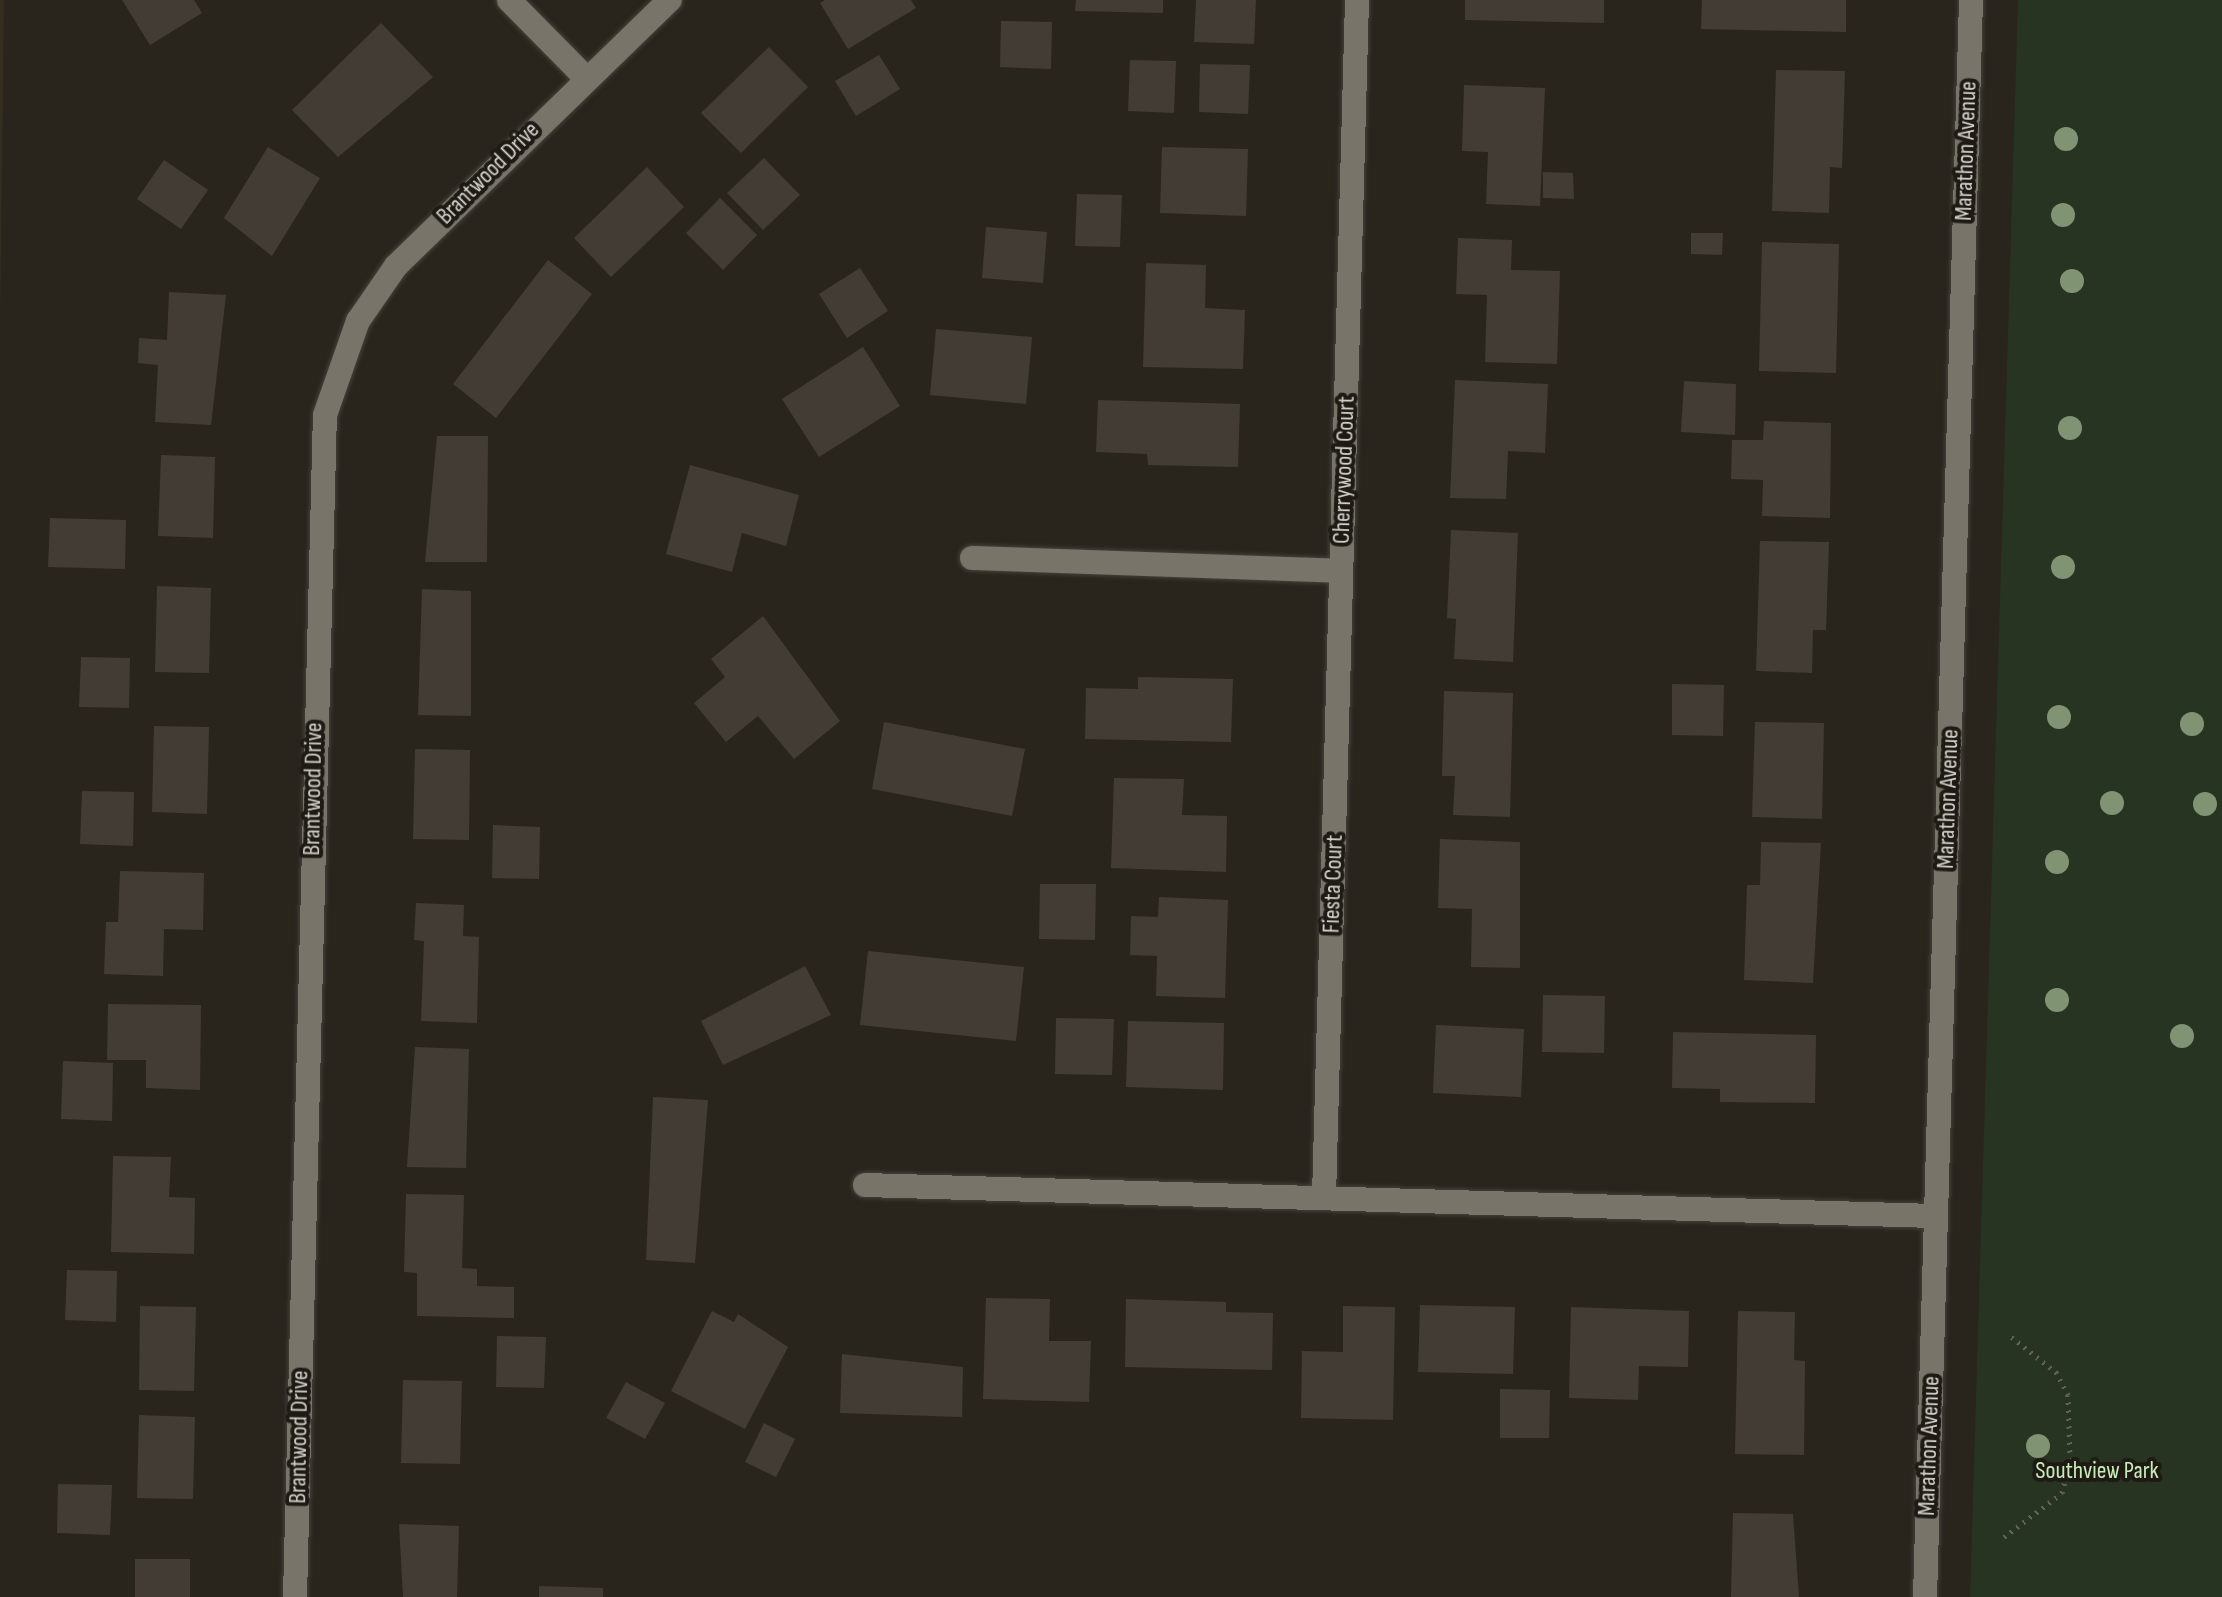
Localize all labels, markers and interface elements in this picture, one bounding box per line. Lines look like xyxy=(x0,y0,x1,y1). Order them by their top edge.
street label: Marathon Avenue xyxy=(1949,81,1983,221)
street label: Brantwood Drive xyxy=(431,116,545,230)
street label: Cherrywood Court xyxy=(1327,396,1361,544)
street label: Brantwood Drive xyxy=(297,722,329,856)
street label: Marathon Avenue xyxy=(1931,729,1965,869)
street label: Fiesta Court xyxy=(1317,834,1349,934)
street label: Brantwood Drive xyxy=(283,1370,315,1504)
street label: Marathon Avenue xyxy=(1912,1376,1946,1516)
park label: Southview Park xyxy=(2035,1457,2159,1485)

